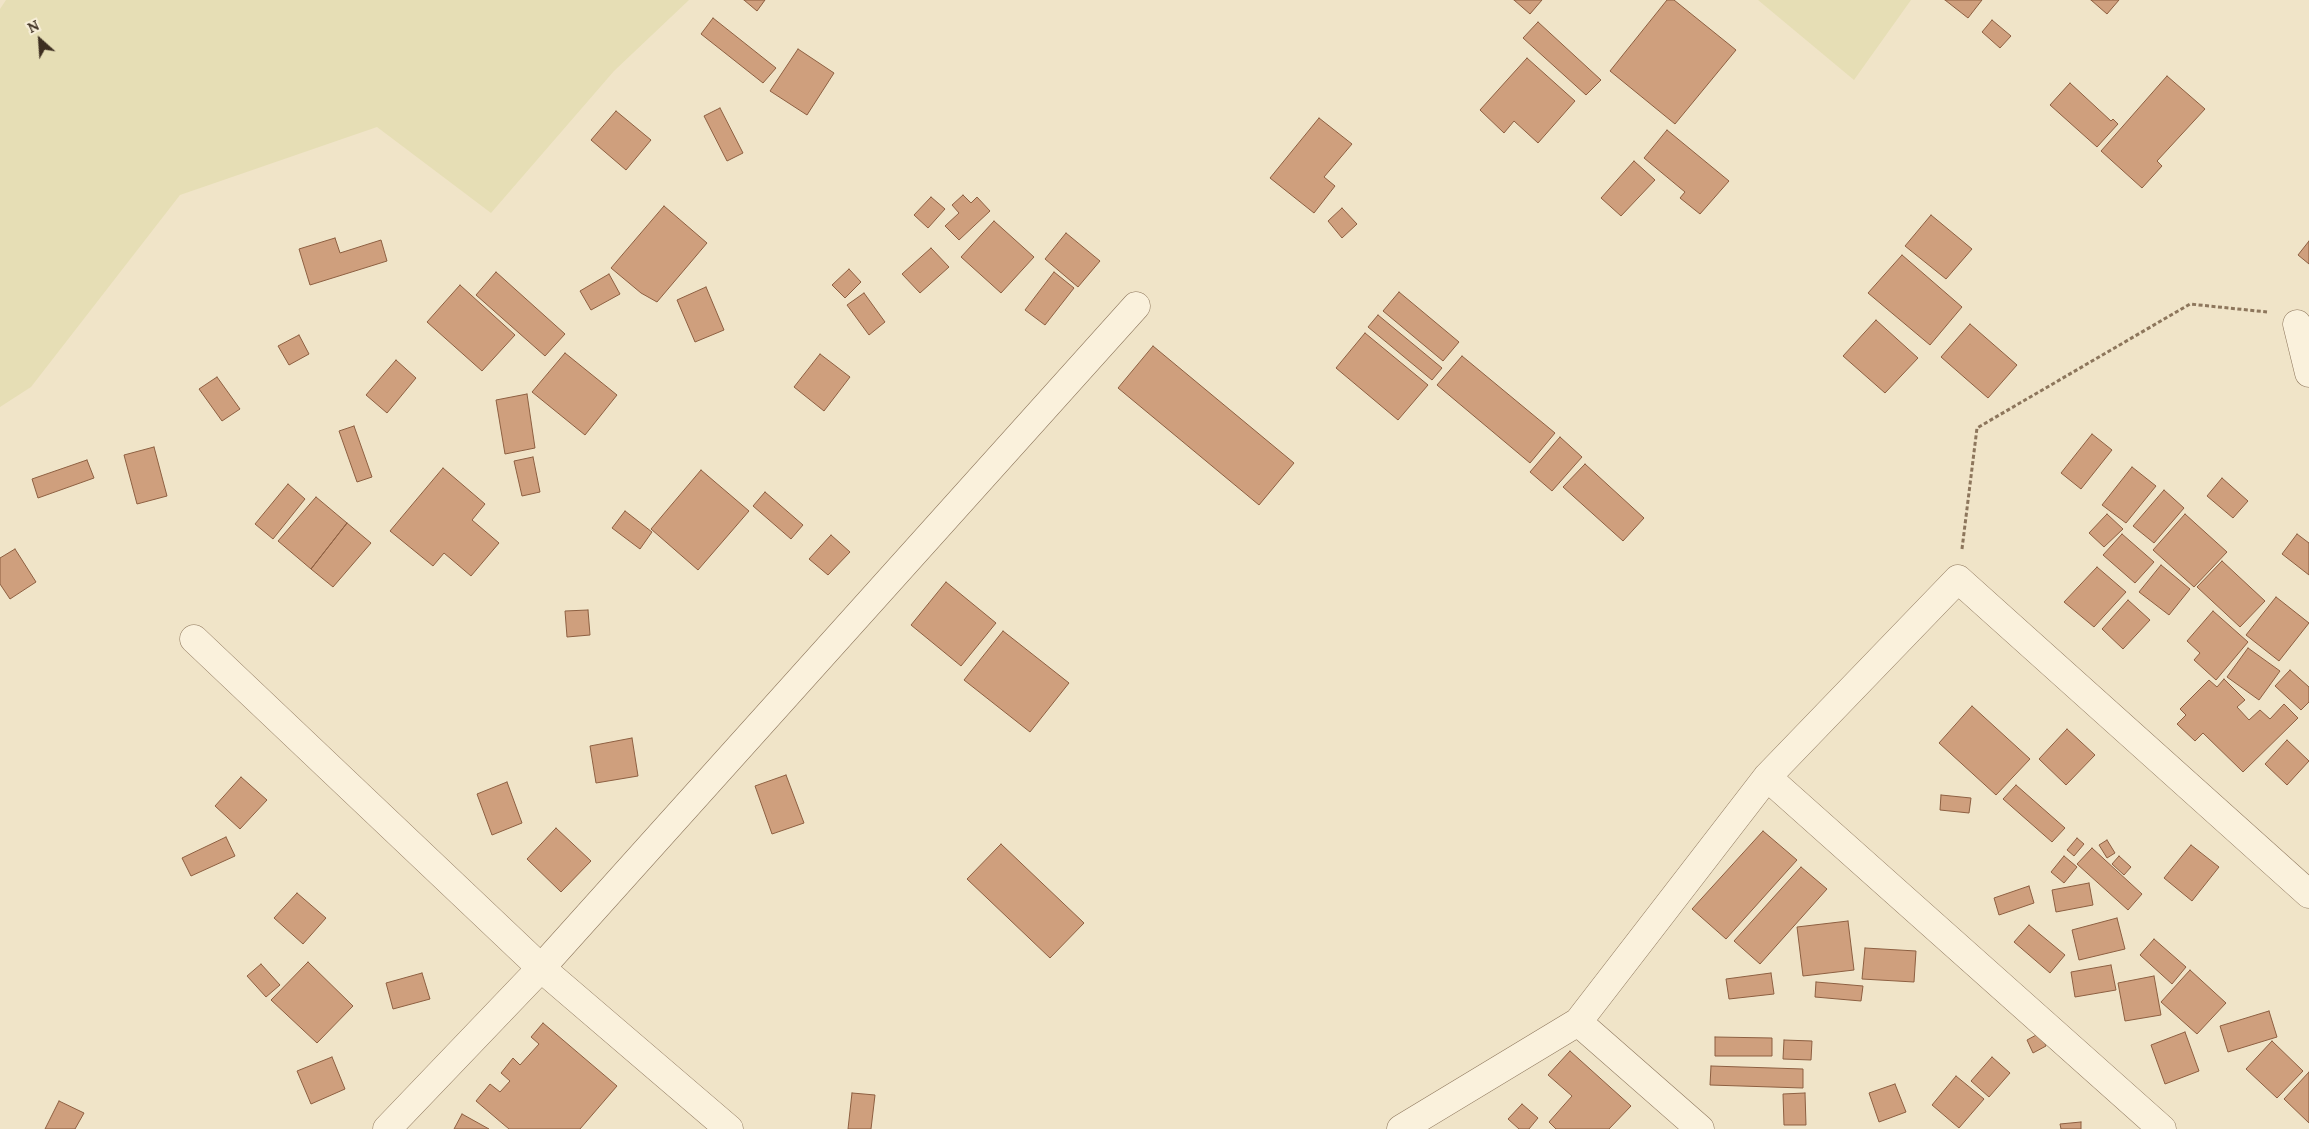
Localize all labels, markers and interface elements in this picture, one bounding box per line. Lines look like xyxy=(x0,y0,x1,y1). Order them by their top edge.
north arrow xyxy=(15,15,65,65)
text: N xyxy=(25,16,42,37)

